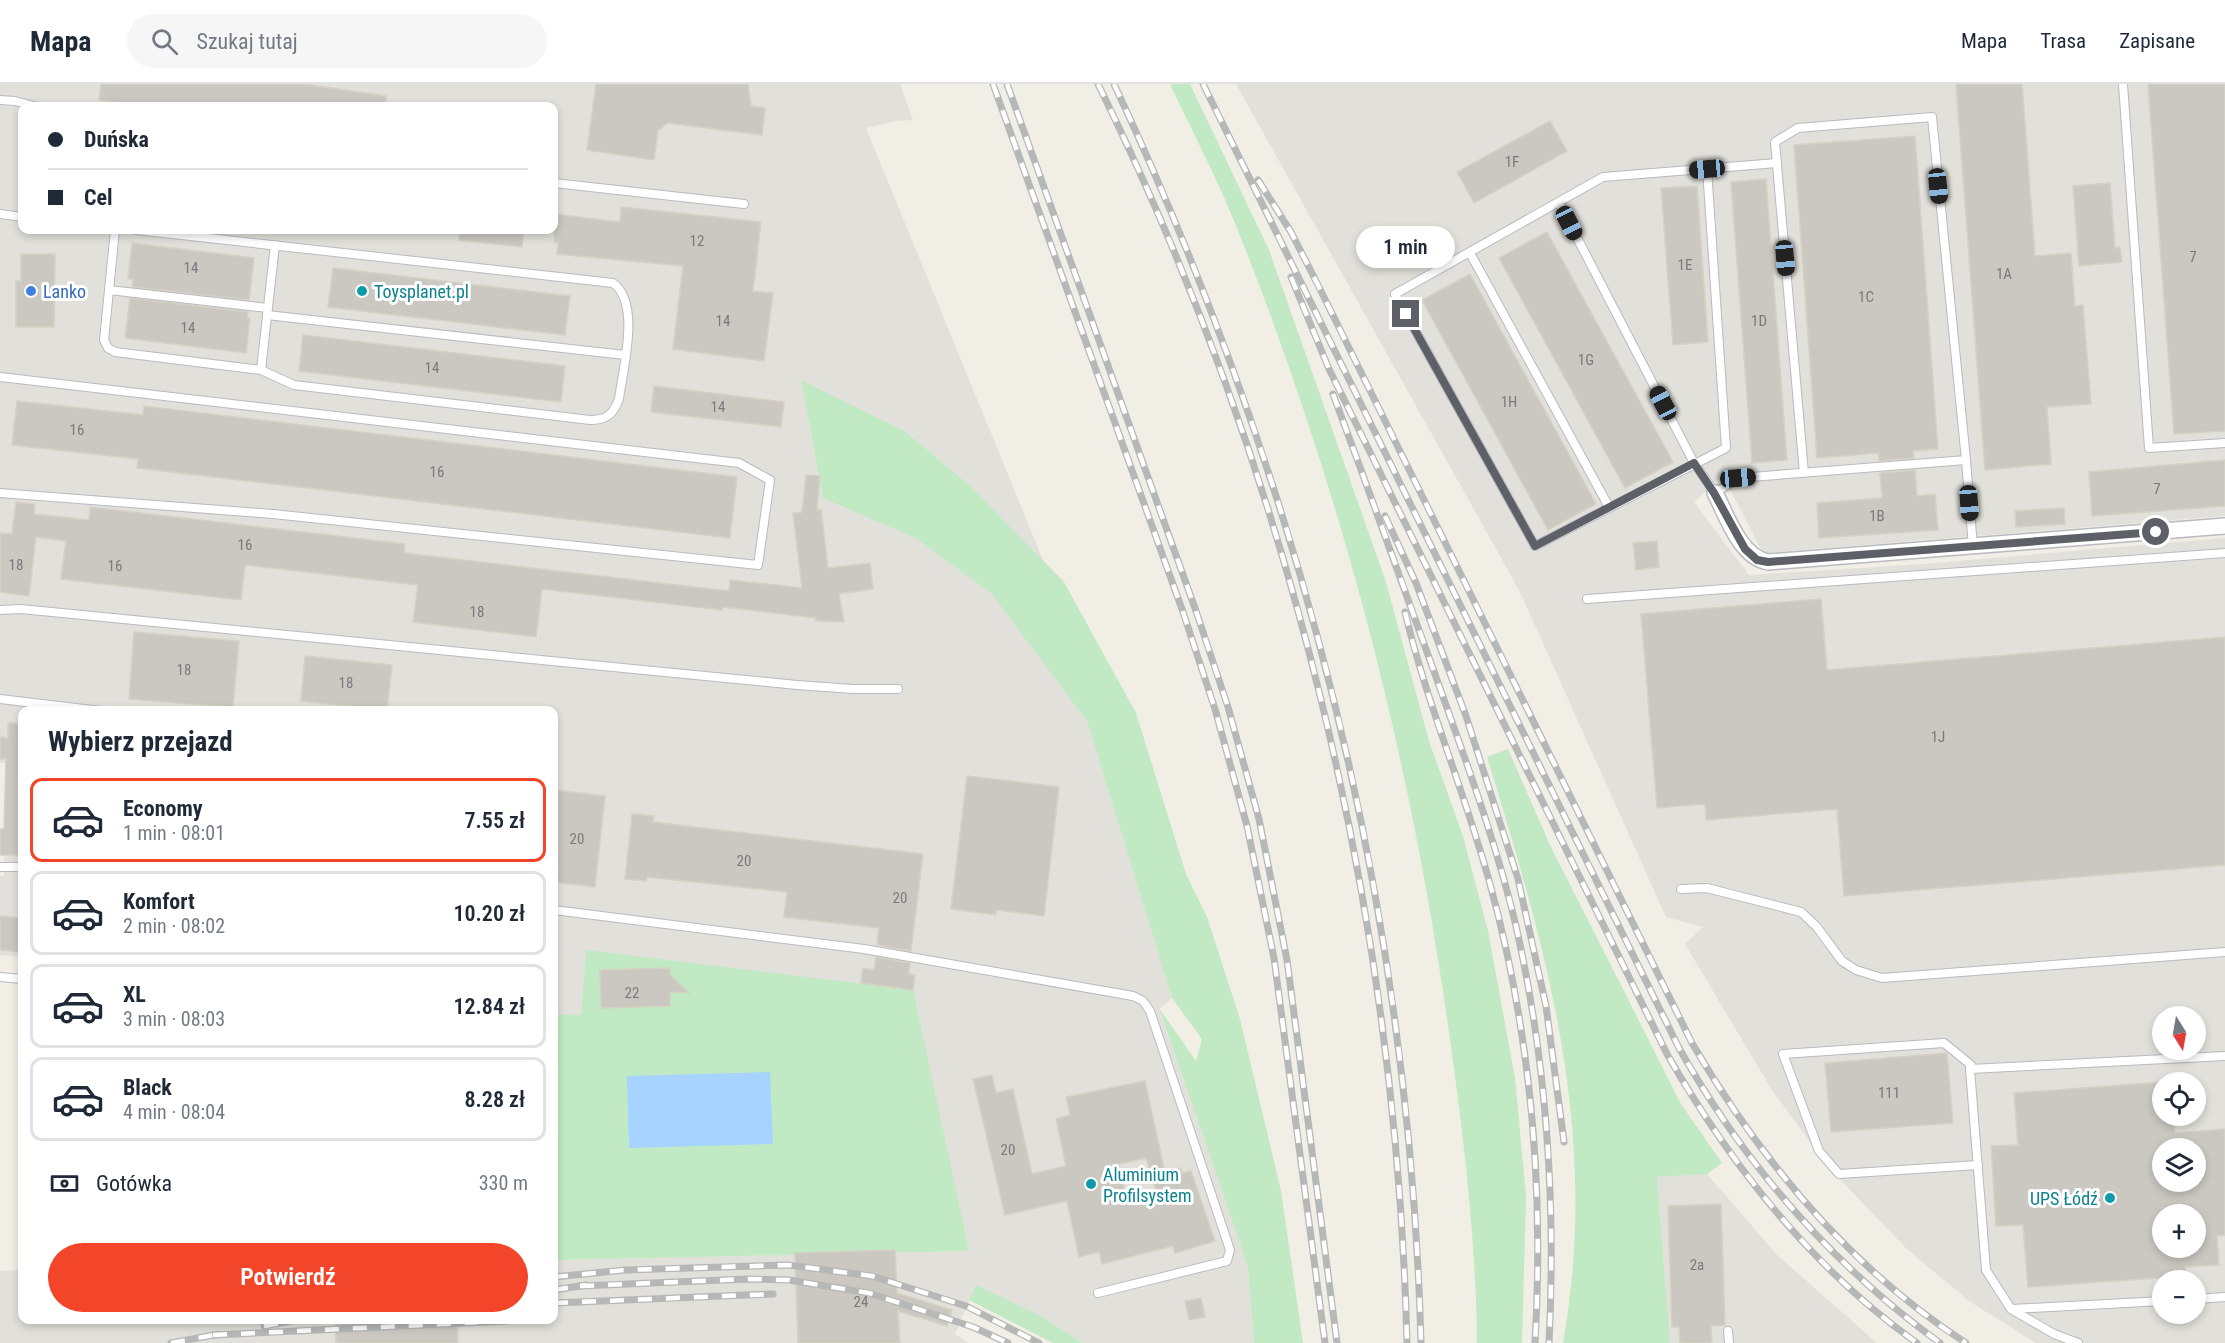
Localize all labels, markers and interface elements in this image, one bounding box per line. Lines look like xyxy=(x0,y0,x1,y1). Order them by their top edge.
search box xyxy=(127,14,547,68)
text: Mapa xyxy=(30,25,91,58)
icon: search xyxy=(148,25,181,58)
text: Szukaj tutaj xyxy=(196,29,298,54)
text: Mapa xyxy=(1961,29,2007,53)
text: Trasa xyxy=(2040,29,2086,53)
text: Zapisane xyxy=(2119,29,2195,53)
text: Duńska xyxy=(84,127,149,152)
house number: 1F xyxy=(1505,153,1519,171)
car xyxy=(1688,158,1726,180)
car xyxy=(1927,167,1949,205)
text: Cel xyxy=(84,185,113,210)
car xyxy=(1553,203,1585,243)
callout: 1 min xyxy=(1356,227,1456,269)
house number: 12 xyxy=(690,232,704,250)
text: 1 min xyxy=(1383,235,1428,259)
car xyxy=(1774,239,1796,277)
house number: 7 xyxy=(2189,248,2197,266)
house number: 1E xyxy=(1678,256,1692,274)
house number: 14 xyxy=(184,259,198,277)
house number: 1A xyxy=(1996,265,2012,283)
place label: Lanko xyxy=(43,281,86,302)
place label: Toysplanet.pl xyxy=(374,281,469,302)
marker: Lanko xyxy=(24,284,38,298)
marker: Toysplanet.pl xyxy=(355,284,369,298)
house number: 1C xyxy=(1858,288,1874,306)
route end xyxy=(1392,300,1419,327)
house number: 14 xyxy=(716,312,730,330)
house number: 1D xyxy=(1751,312,1767,330)
house number: 14 xyxy=(181,319,195,337)
house number: 1G xyxy=(1578,351,1594,369)
house number: 14 xyxy=(425,359,439,377)
car xyxy=(1647,383,1679,423)
house number: 1H xyxy=(1501,393,1517,411)
house number: 14 xyxy=(711,398,725,416)
house number: 16 xyxy=(70,421,84,439)
house number: 16 xyxy=(430,463,444,481)
car xyxy=(1719,467,1757,489)
house number: 7 xyxy=(2153,480,2161,498)
car xyxy=(1959,484,1979,522)
house number: 1B xyxy=(1869,507,1885,525)
route start xyxy=(2142,518,2169,545)
house number: 16 xyxy=(238,536,252,554)
house number: 18 xyxy=(9,556,23,574)
house number: 16 xyxy=(108,557,122,575)
house number: 18 xyxy=(470,603,484,621)
house number: 18 xyxy=(177,661,191,679)
house number: 18 xyxy=(339,674,353,692)
text: Wybierz przejazd xyxy=(48,726,233,758)
house number: 1J xyxy=(1931,728,1945,746)
icon: car xyxy=(51,793,105,847)
text: Economy xyxy=(123,796,203,821)
text: 7.55 zł xyxy=(464,808,525,833)
text: 1 min · 08:01 xyxy=(123,821,225,845)
house number: 20 xyxy=(570,830,584,848)
house number: 20 xyxy=(737,852,751,870)
icon: car xyxy=(51,886,105,940)
text: Komfort xyxy=(123,889,195,914)
house number: 20 xyxy=(893,889,907,907)
text: 10.20 zł xyxy=(453,901,525,926)
text: 2 min · 08:02 xyxy=(123,914,225,938)
icon: car xyxy=(51,979,105,1033)
text: XL xyxy=(123,982,146,1007)
house number: 22 xyxy=(625,984,639,1002)
text: 12.84 zł xyxy=(453,994,525,1019)
north arrow xyxy=(2152,1006,2206,1060)
map controls xyxy=(2152,1006,2206,1324)
text: 3 min · 08:03 xyxy=(123,1007,225,1031)
icon: car xyxy=(51,1072,105,1126)
button: locate xyxy=(2152,1072,2206,1126)
text: Black xyxy=(123,1075,172,1100)
house number: 111 xyxy=(1878,1084,1900,1102)
text: 8.28 zł xyxy=(464,1087,525,1112)
text: 4 min · 08:04 xyxy=(123,1100,225,1124)
button: layers xyxy=(2152,1138,2206,1192)
house number: 20 xyxy=(1001,1141,1015,1159)
place label: Aluminium Profilsystem xyxy=(1103,1164,1192,1206)
icon: cash xyxy=(48,1167,81,1200)
text: Gotówka xyxy=(96,1171,172,1196)
text: 330 m xyxy=(479,1171,528,1195)
marker: Aluminium Profilsystem xyxy=(1084,1177,1098,1191)
place label: UPS Łódź xyxy=(2030,1188,2098,1209)
marker: UPS Łódź xyxy=(2103,1191,2117,1205)
button: + xyxy=(2152,1204,2206,1258)
button: Potwierdź xyxy=(48,1243,528,1312)
house number: 2a xyxy=(1690,1256,1704,1274)
button: − xyxy=(2152,1270,2206,1324)
house number: 24 xyxy=(854,1293,868,1311)

